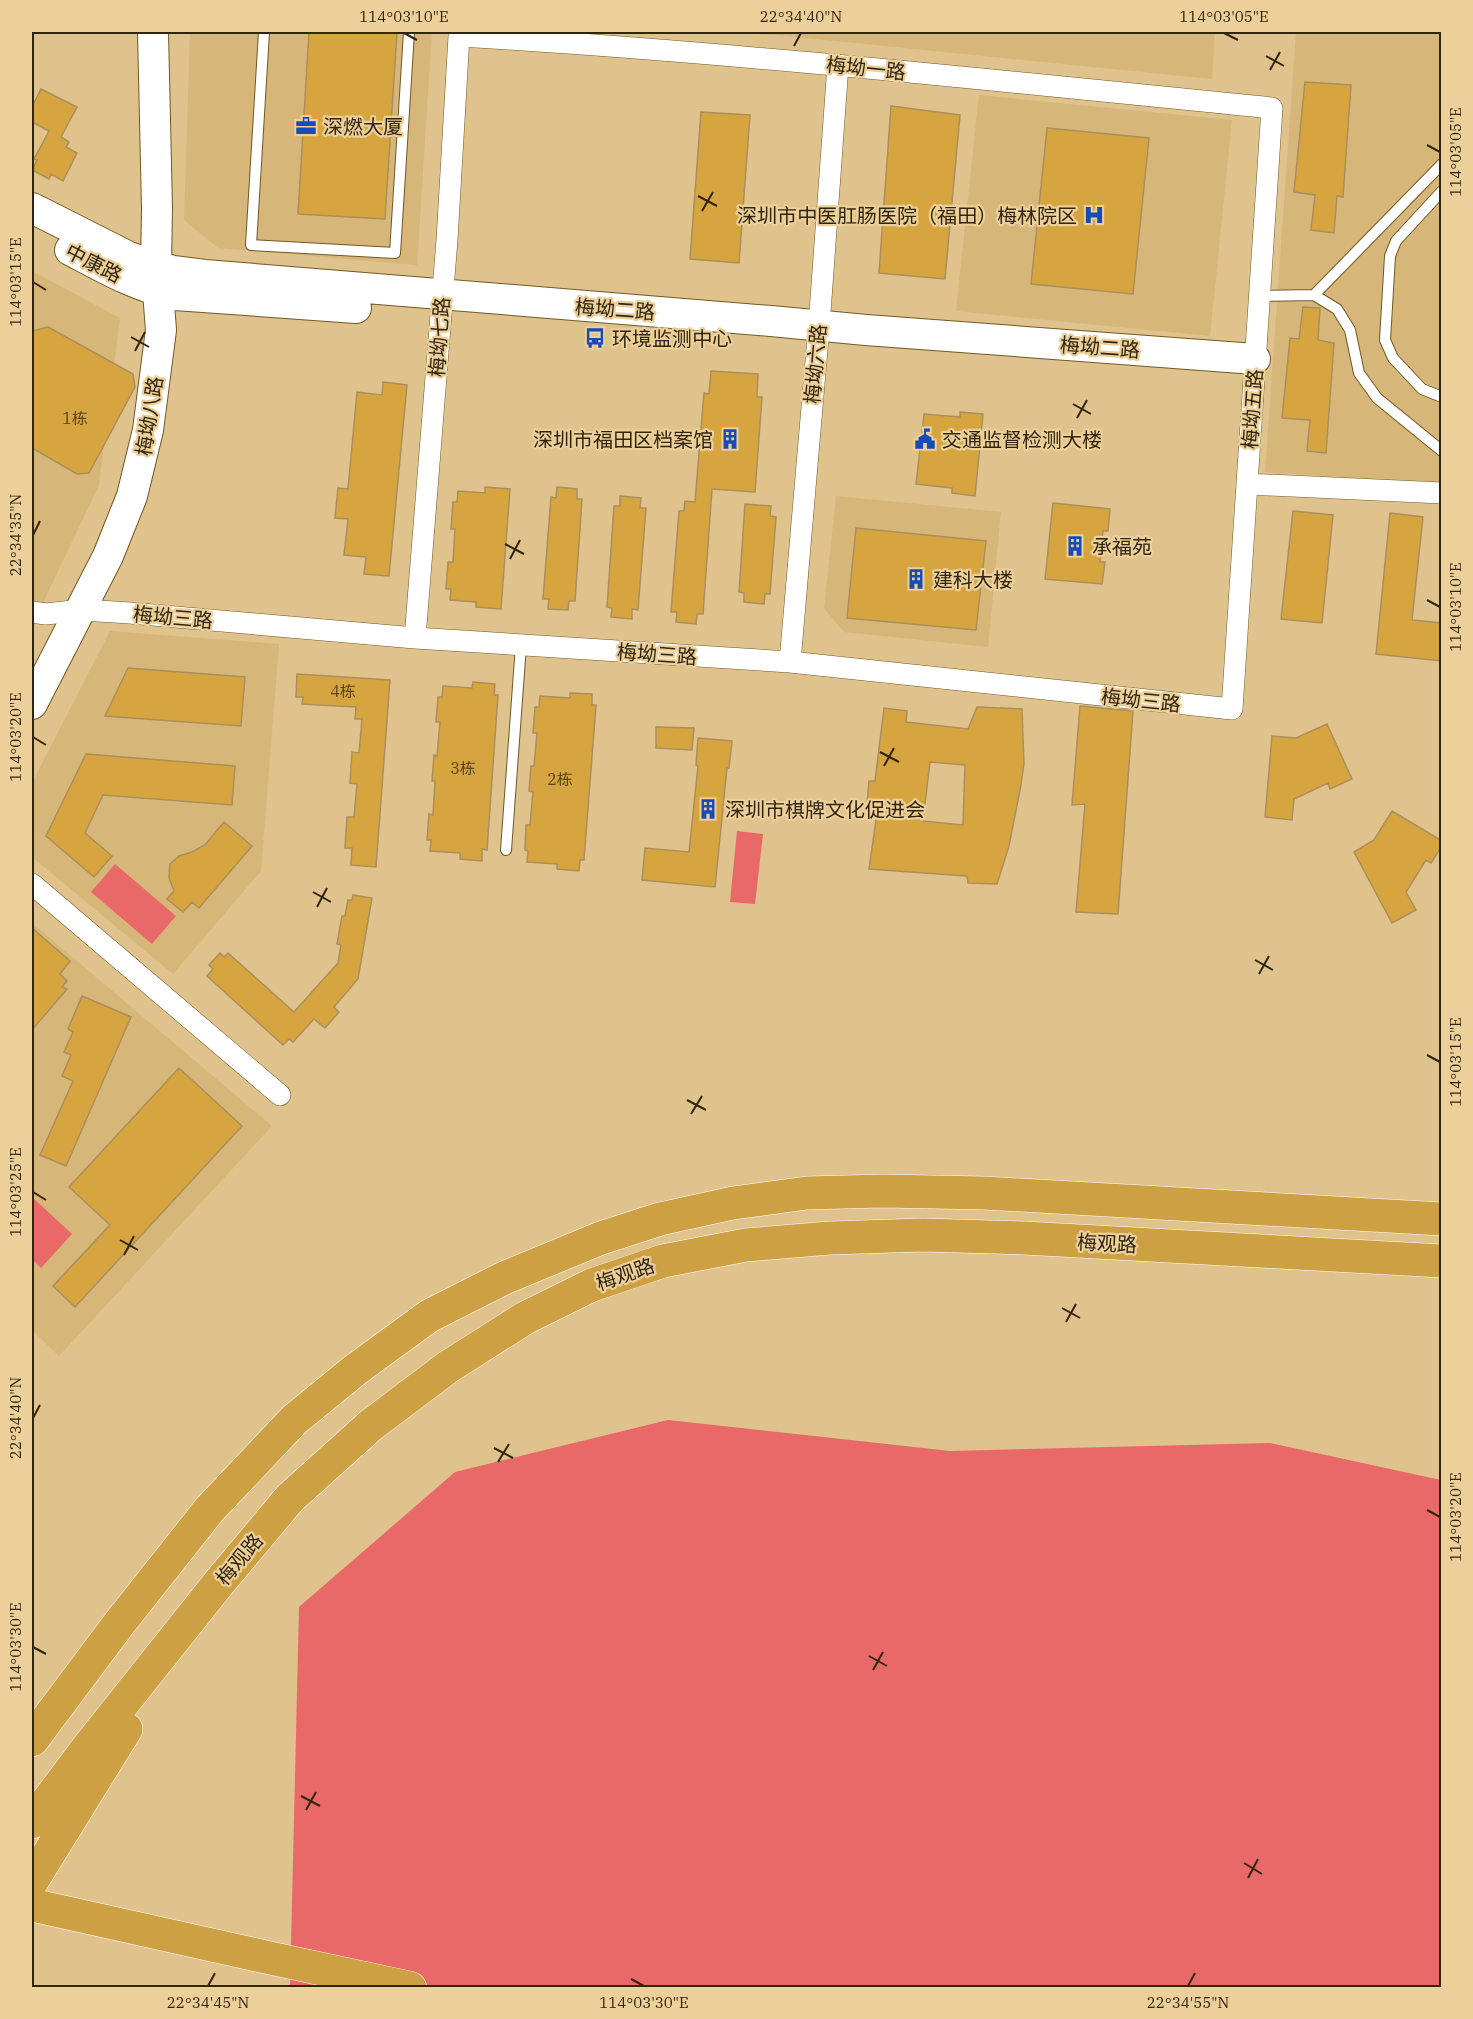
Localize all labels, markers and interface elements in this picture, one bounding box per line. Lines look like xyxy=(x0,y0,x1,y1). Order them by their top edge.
text: 114°03'10"E xyxy=(359,7,449,26)
text: 22°34'40"N xyxy=(760,7,842,26)
text: 114°03'05"E xyxy=(1179,7,1269,26)
street label: 梅坳一路 xyxy=(825,50,907,86)
text: 114°03'05"E xyxy=(1446,107,1465,197)
place label: 深燃大厦 xyxy=(323,113,403,140)
office icon: 深燃大厦 xyxy=(294,114,318,138)
place label: 深圳市中医肛肠医院（福田）梅林院区 xyxy=(737,202,1077,229)
hospital icon: 深圳市中医肛肠医院（福田）梅林院区 xyxy=(1082,203,1106,227)
text: 114°03'15"E xyxy=(6,237,25,327)
street label: 中康路 xyxy=(61,237,127,289)
street label: 梅坳二路 xyxy=(574,293,656,325)
street label: 梅坳七路 xyxy=(423,296,455,378)
street label: 梅坳六路 xyxy=(798,323,832,405)
place label: 环境监测中心 xyxy=(612,325,732,352)
bus stop icon: 环境监测中心 xyxy=(583,326,607,350)
street label: 梅坳二路 xyxy=(1059,331,1141,363)
street label: 梅坳五路 xyxy=(1236,368,1268,450)
street label: 梅坳八路 xyxy=(129,374,169,458)
house number: 1栋 xyxy=(62,408,88,428)
place label: 深圳市福田区档案馆 xyxy=(533,426,713,453)
place label: 交通监督检测大楼 xyxy=(942,426,1102,453)
building icon: 深圳市福田区档案馆 xyxy=(718,427,742,451)
public building icon: 交通监督检测大楼 xyxy=(913,427,937,451)
text: 22°34'35"N xyxy=(6,494,25,576)
place label: 承福苑 xyxy=(1092,533,1152,560)
building icon: 承福苑 xyxy=(1063,534,1087,558)
text: 114°03'10"E xyxy=(1446,562,1465,652)
place label: 建科大楼 xyxy=(933,566,1013,593)
building icon: 建科大楼 xyxy=(904,567,928,591)
street label: 梅坳三路 xyxy=(132,600,214,634)
street label: 梅坳三路 xyxy=(616,638,698,670)
house number: 4栋 xyxy=(330,681,356,701)
street label: 梅坳三路 xyxy=(1100,682,1182,718)
text: 114°03'20"E xyxy=(6,692,25,782)
house number: 3栋 xyxy=(450,758,476,778)
house number: 2栋 xyxy=(547,769,573,789)
place label: 深圳市棋牌文化促进会 xyxy=(725,796,925,823)
building icon: 深圳市棋牌文化促进会 xyxy=(696,797,720,821)
text: 114°03'15"E xyxy=(1446,1017,1465,1107)
text: 114°03'25"E xyxy=(6,1147,25,1237)
street label: 梅观路 xyxy=(1076,1228,1138,1258)
street label: 梅观路 xyxy=(592,1251,658,1297)
text: 22°34'40"N xyxy=(6,1377,25,1459)
text: 114°03'20"E xyxy=(1446,1472,1465,1562)
street label: 梅观路 xyxy=(209,1527,269,1591)
text: 114°03'30"E xyxy=(6,1602,25,1692)
text: 22°34'45"N xyxy=(167,1993,249,2012)
text: 114°03'30"E xyxy=(599,1993,689,2012)
text: 22°34'55"N xyxy=(1147,1993,1229,2012)

